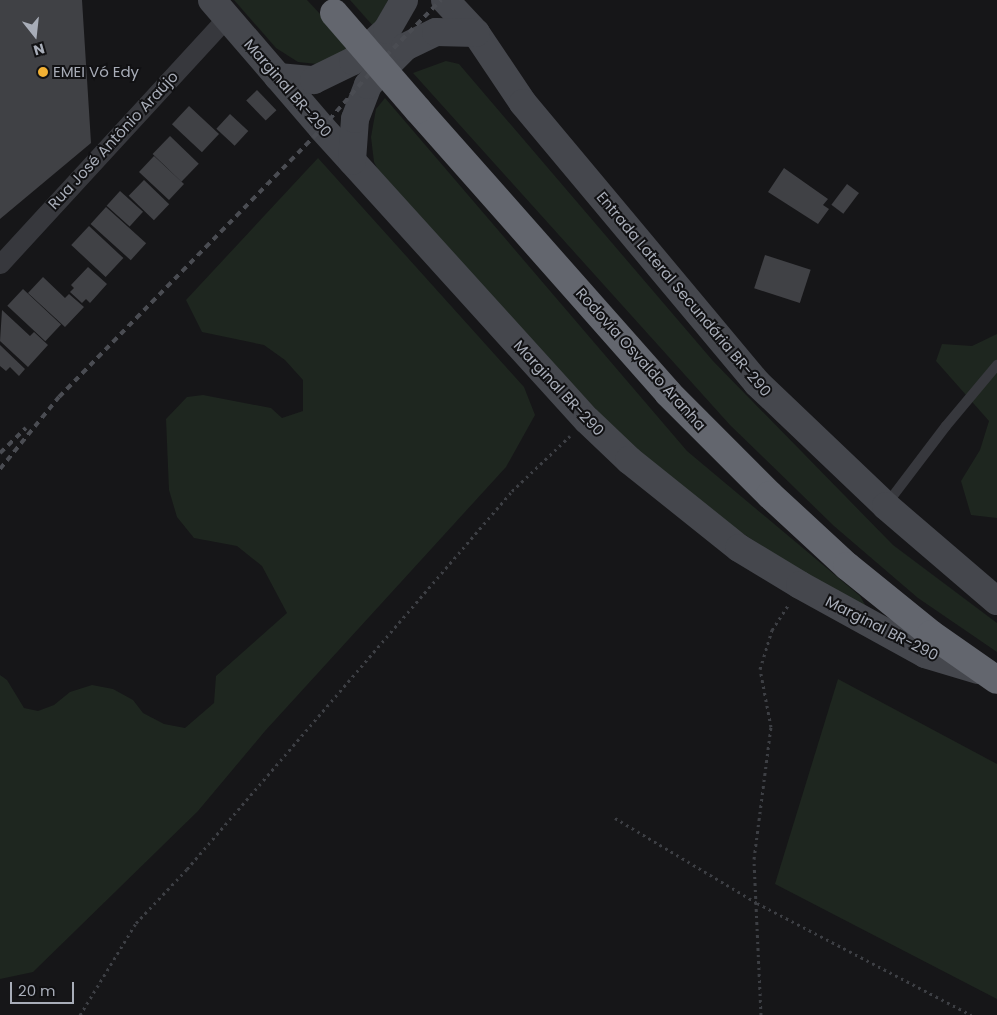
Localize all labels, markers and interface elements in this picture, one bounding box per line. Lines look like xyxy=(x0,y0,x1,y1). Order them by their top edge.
north arrow xyxy=(10,10,60,60)
street label: Marginal BR-290 xyxy=(241,35,335,141)
text: N xyxy=(31,38,47,60)
place label: EMEI Vó Edy xyxy=(53,63,139,81)
marker: EMEI Vó Edy xyxy=(37,66,49,78)
street label: Rua José Antônio Araújo xyxy=(44,67,182,213)
street label: Entrada Lateral Secundária BR-290 xyxy=(593,188,775,400)
street label: Rodovia Osvaldo Aranha xyxy=(572,284,710,434)
street label: Marginal BR-290 xyxy=(510,337,608,439)
street label: Marginal BR-290 xyxy=(823,592,941,664)
scale bar xyxy=(12,972,76,1004)
text: 20 m xyxy=(18,980,56,1001)

